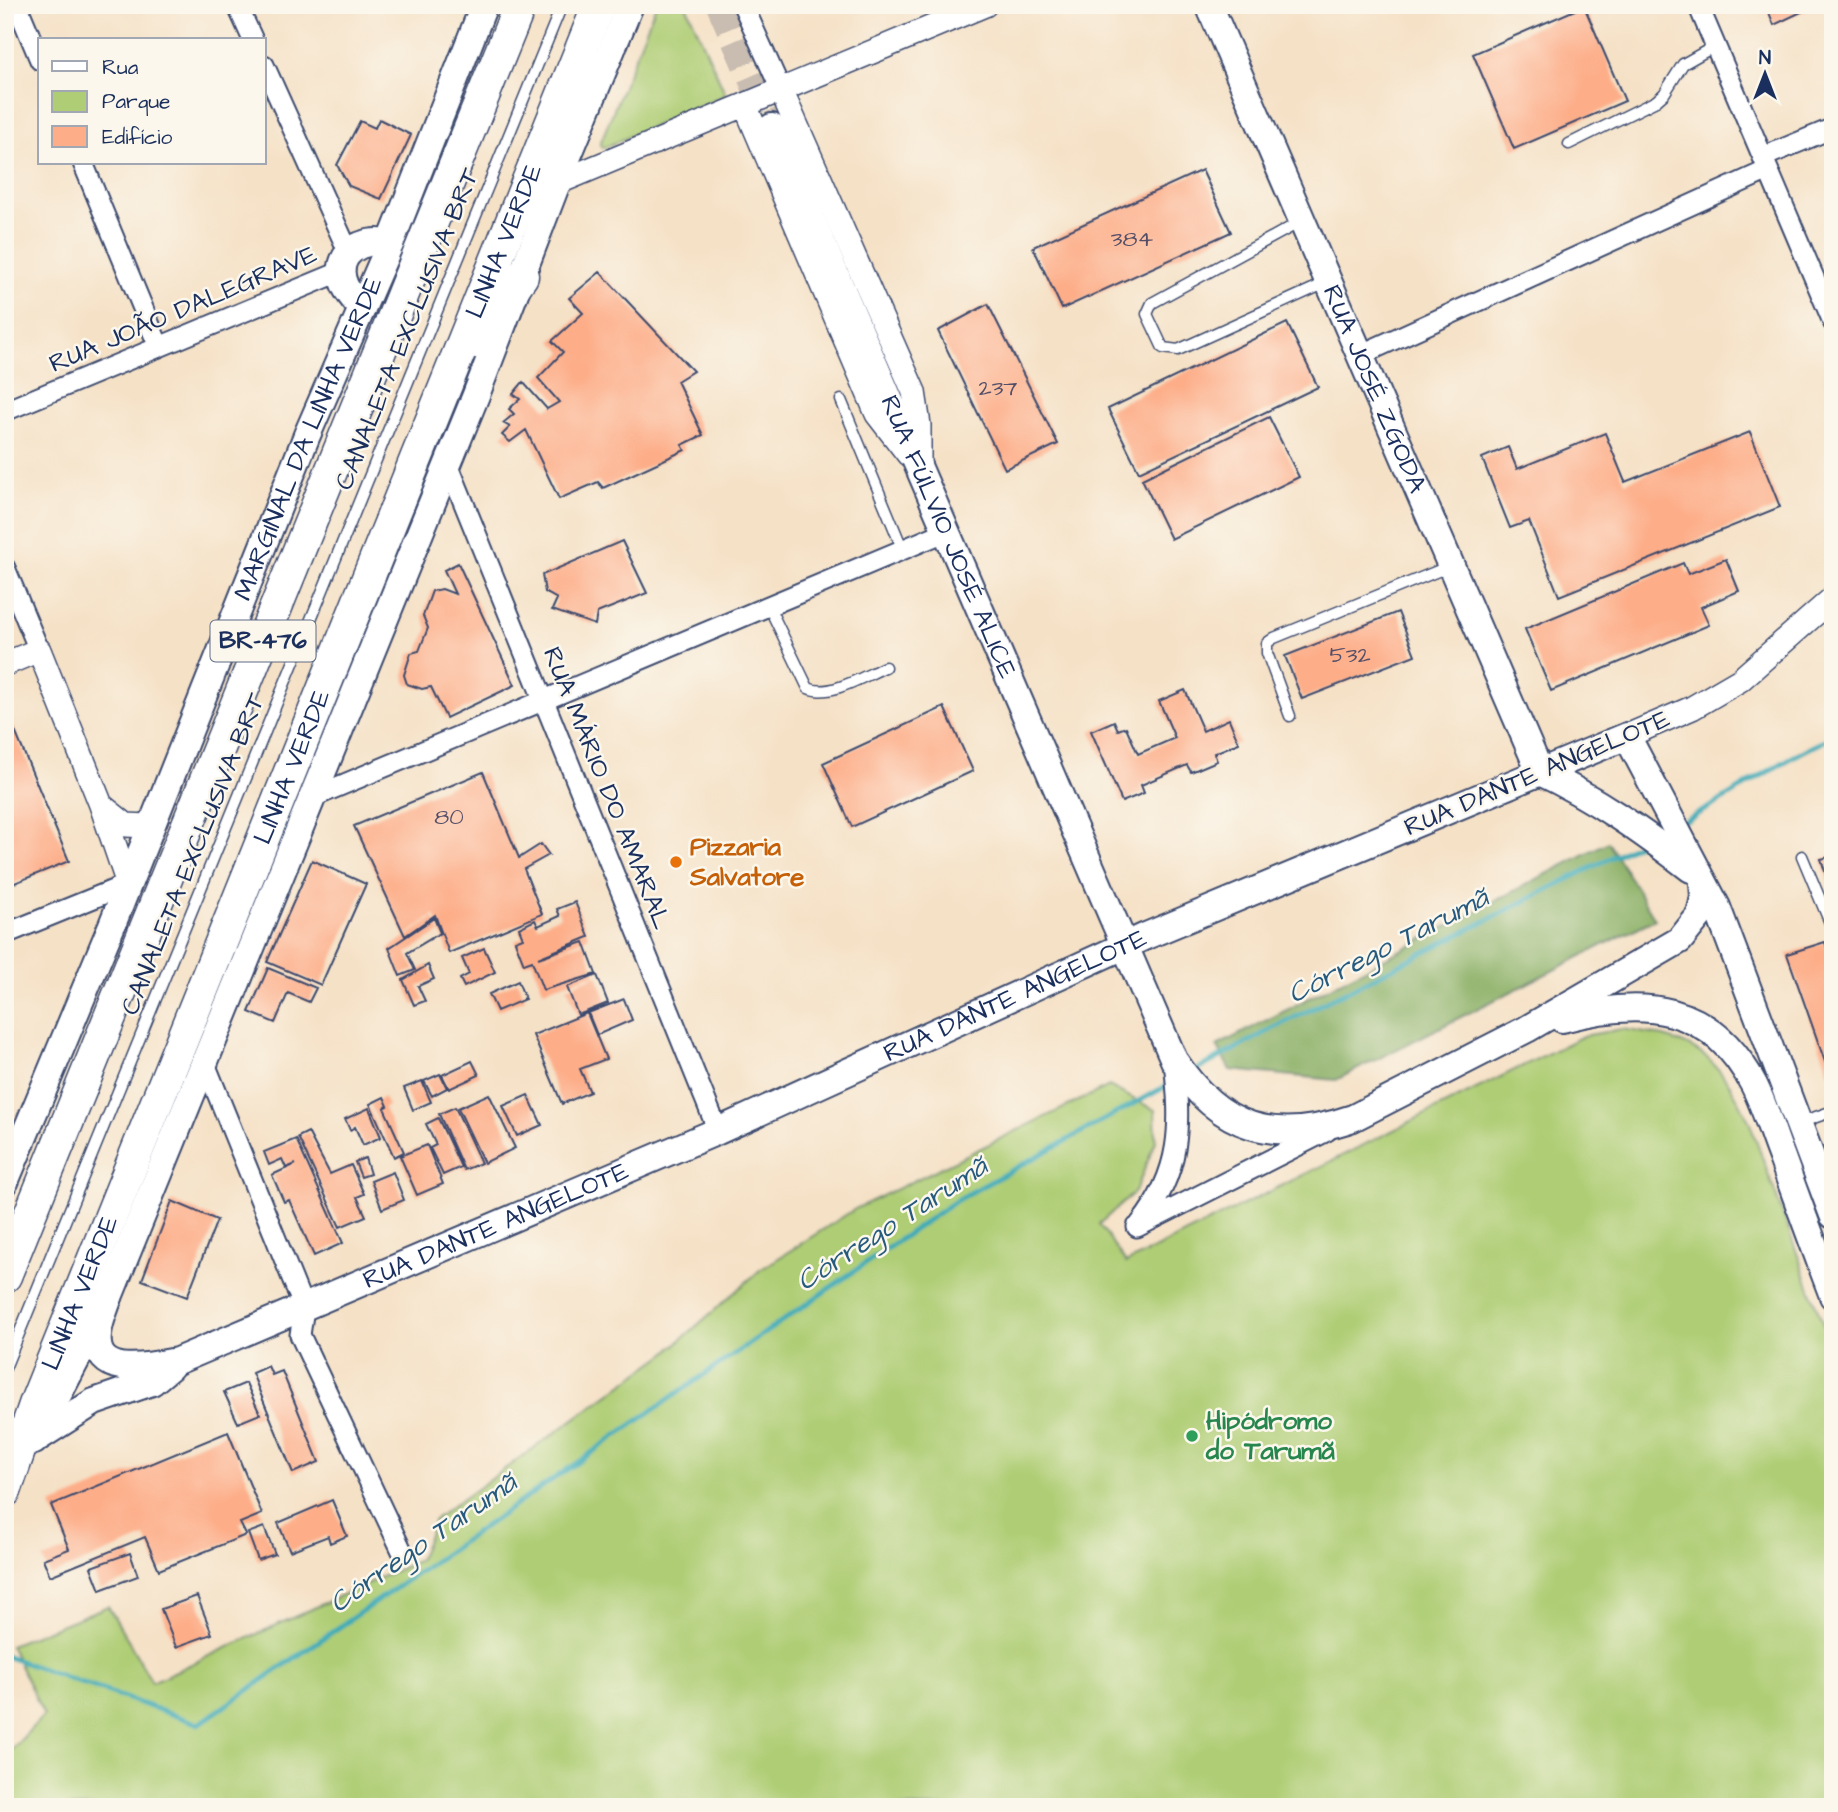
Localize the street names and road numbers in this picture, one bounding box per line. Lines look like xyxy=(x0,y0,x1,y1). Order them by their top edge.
street label: LINHA VERDE xyxy=(457,158,551,324)
street label: CANALETA EXCLUSIVA BRT xyxy=(326,162,488,495)
street label: RUA JOÃO DALEGRAVE xyxy=(44,236,322,382)
street label: MARGINAL DA LINHA VERDE xyxy=(225,271,392,606)
street label: RUA JOSÉ ZGODA xyxy=(1314,279,1436,499)
street label: RUA FÚLVIO JOSÉ ALICE xyxy=(872,389,1025,684)
road number: BR-476 xyxy=(210,620,316,662)
street label: RUA MÁRIO DO AMARAL xyxy=(534,642,680,934)
street label: LINHA VERDE xyxy=(245,684,339,849)
street label: CANALETA EXCLUSIVA BRT xyxy=(112,687,274,1020)
street label: RUA DANTE ANGELOTE xyxy=(1399,701,1675,845)
street label: RUA DANTE ANGELOTE xyxy=(878,920,1152,1071)
street label: RUA DANTE ANGELOTE xyxy=(357,1153,634,1298)
street label: LINHA VERDE xyxy=(33,1210,127,1375)

